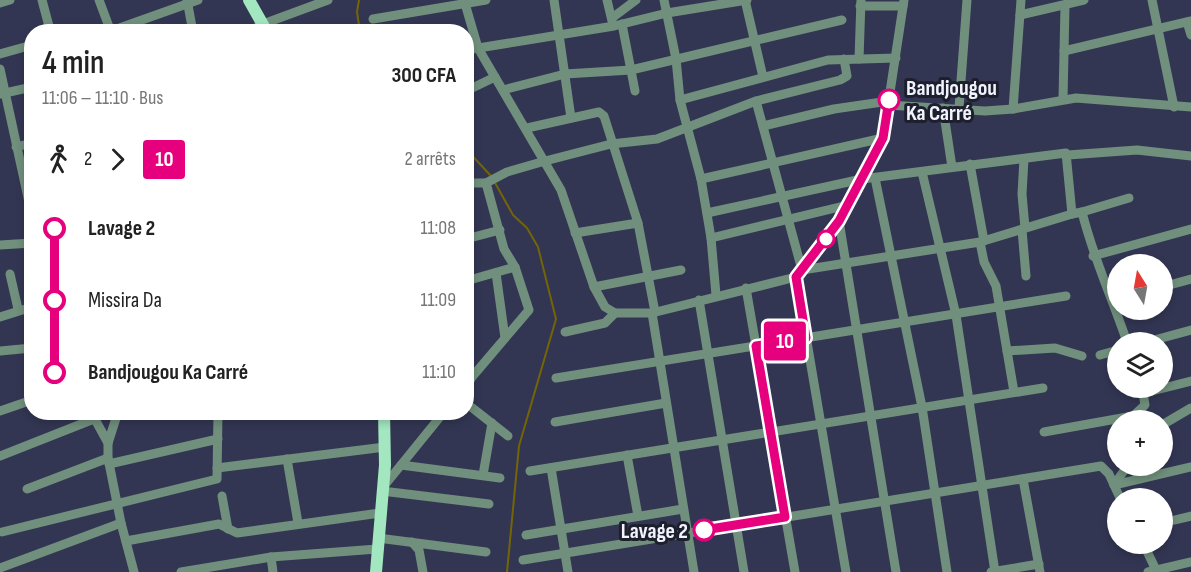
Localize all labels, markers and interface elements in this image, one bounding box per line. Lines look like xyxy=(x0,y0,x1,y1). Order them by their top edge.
text: 4 min xyxy=(42,43,104,83)
text: 300 CFA xyxy=(391,62,456,89)
place label: Bandjougou Ka Carré xyxy=(906,75,997,127)
text: 11:06 – 11:10 · Bus xyxy=(42,86,163,110)
marker: Bandjougou Ka Carré xyxy=(878,89,900,111)
icon: walk xyxy=(42,143,75,176)
icon: forward xyxy=(101,143,134,176)
text: 2 xyxy=(84,147,92,171)
text: 10 xyxy=(155,147,173,172)
text: 2 arrêts xyxy=(405,147,456,171)
text: Lavage 2 xyxy=(88,215,155,242)
text: 11:08 xyxy=(421,216,456,240)
unlabelled marker xyxy=(817,230,835,248)
north arrow xyxy=(1107,254,1173,320)
map controls xyxy=(1107,254,1173,554)
text: Missira Da xyxy=(88,287,162,314)
text: 11:09 xyxy=(420,288,456,312)
line badge: 10 xyxy=(758,322,812,360)
text: 10 xyxy=(776,329,794,354)
button: layers xyxy=(1107,332,1173,398)
text: Bandjougou Ka Carré xyxy=(88,359,248,386)
text: 11:10 xyxy=(422,360,456,384)
button: + xyxy=(1107,410,1173,476)
button: − xyxy=(1107,488,1173,554)
place label: Lavage 2 xyxy=(621,518,688,545)
marker: Lavage 2 xyxy=(693,519,715,541)

